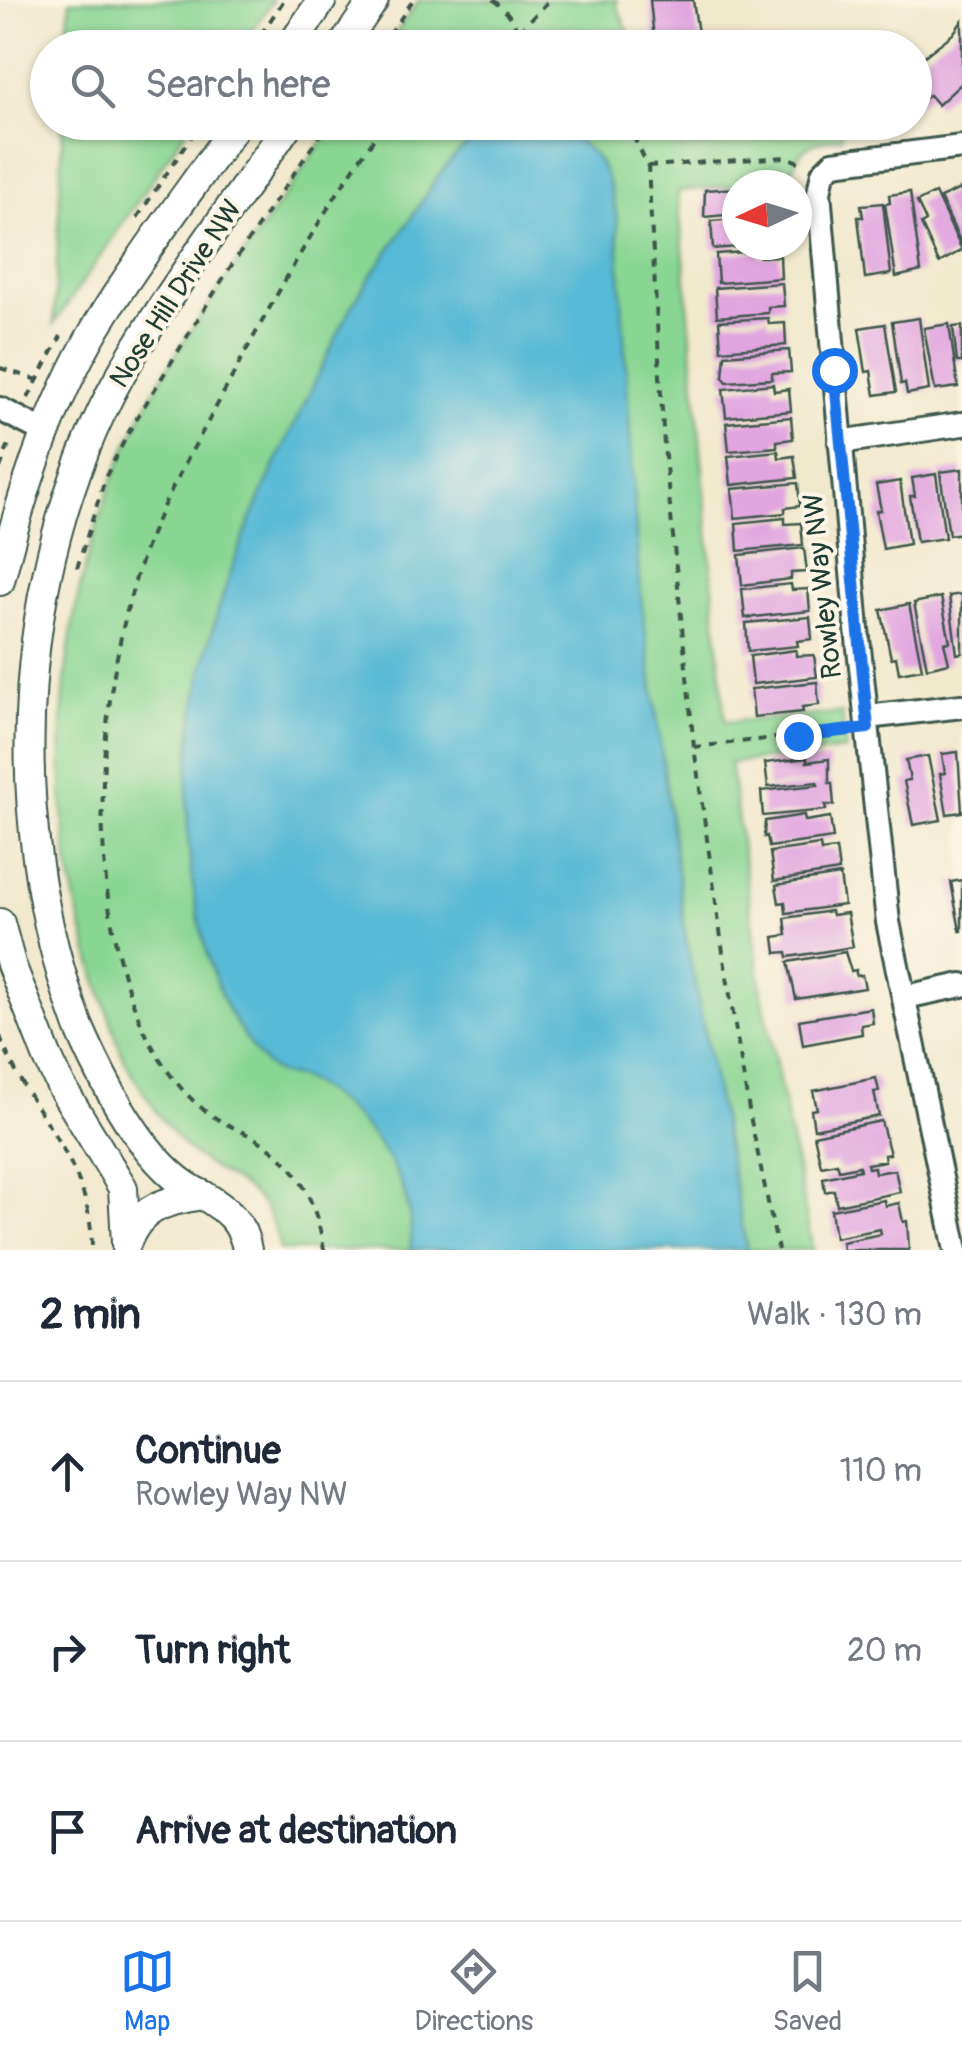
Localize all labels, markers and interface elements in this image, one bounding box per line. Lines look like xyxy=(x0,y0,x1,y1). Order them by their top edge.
search box xyxy=(30,30,932,140)
icon: search xyxy=(65,58,120,113)
text: Search here xyxy=(145,61,331,109)
north arrow xyxy=(722,170,812,260)
street label: Nose Hill Drive NW xyxy=(102,193,250,395)
route start xyxy=(812,348,858,394)
street label: Rowley Way NW xyxy=(796,492,850,680)
route end xyxy=(776,714,822,760)
text: 2 min xyxy=(40,1289,141,1341)
text: Walk · 130 m xyxy=(747,1295,922,1335)
text: Continue xyxy=(135,1427,281,1475)
icon: ahead xyxy=(40,1444,95,1499)
text: 110 m xyxy=(840,1451,922,1491)
text: Rowley Way NW xyxy=(135,1475,348,1515)
icon: right xyxy=(40,1624,95,1679)
text: Turn right xyxy=(135,1627,290,1675)
text: 20 m xyxy=(847,1631,922,1671)
icon: arrive xyxy=(40,1804,95,1859)
text: Arrive at destination xyxy=(135,1807,457,1855)
tab: Map xyxy=(120,1944,175,2039)
tab: Directions xyxy=(414,1944,533,2039)
tab: Saved xyxy=(773,1944,842,2039)

